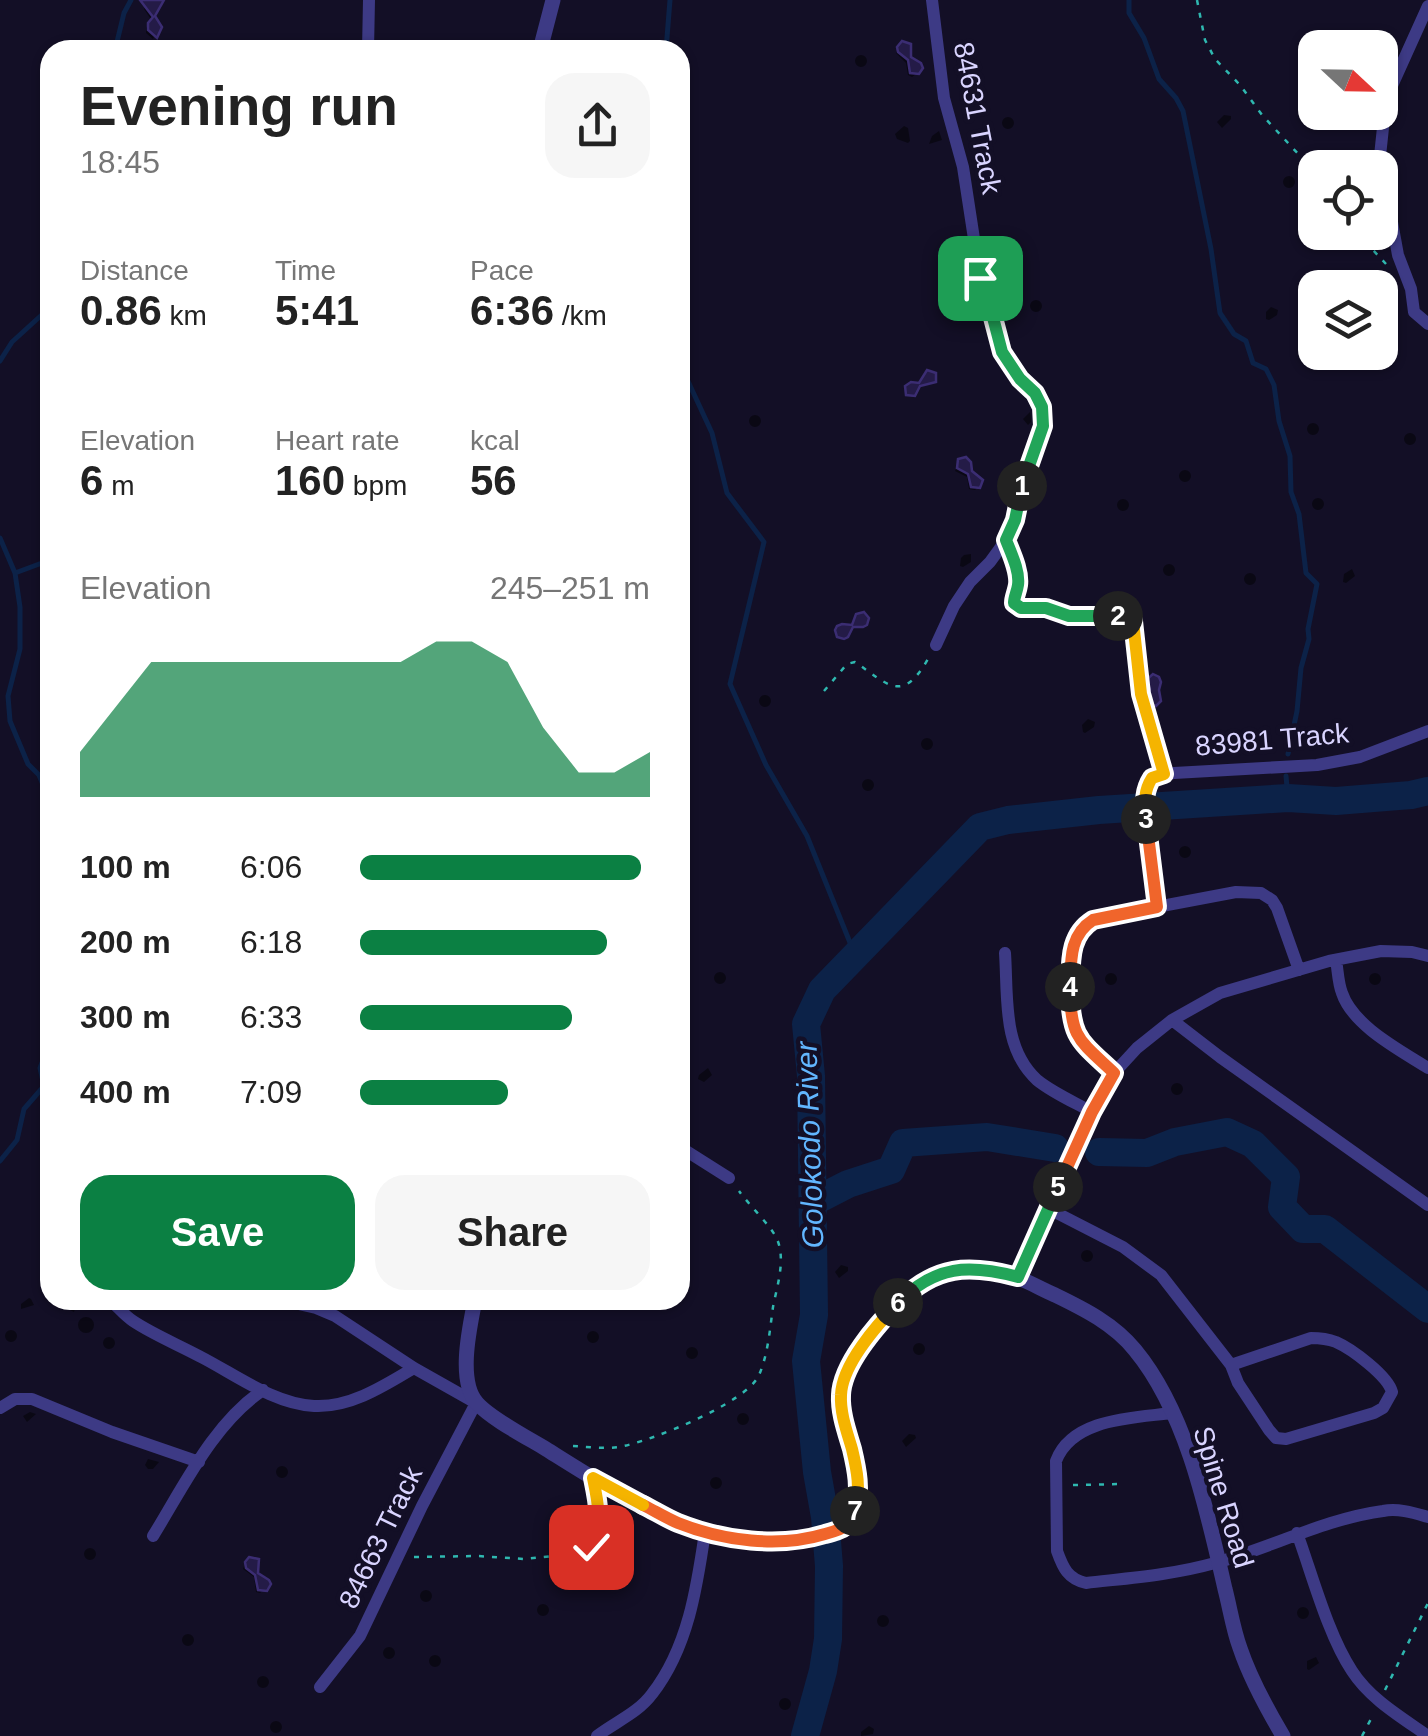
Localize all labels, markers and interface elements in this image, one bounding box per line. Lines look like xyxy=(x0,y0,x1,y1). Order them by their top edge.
north arrow xyxy=(1298,30,1398,130)
map controls xyxy=(1298,30,1398,370)
street label: 84631 Track xyxy=(948,39,1008,198)
button: share xyxy=(545,73,650,178)
text: Evening run xyxy=(80,75,398,137)
text: 18:45 xyxy=(80,144,160,180)
button: locate xyxy=(1298,150,1398,250)
pin xyxy=(938,236,1023,321)
icon: arrive xyxy=(953,251,1008,306)
text: Distance xyxy=(80,255,189,286)
text: Time xyxy=(275,255,336,286)
text: Pace xyxy=(470,255,534,286)
button: layers xyxy=(1298,270,1398,370)
text: 0.86 xyxy=(80,287,162,334)
text: 5:41 xyxy=(275,287,359,334)
text: 6:36 xyxy=(470,287,554,334)
text: km xyxy=(162,300,207,331)
text: /km xyxy=(554,300,607,331)
text: Elevation xyxy=(80,425,195,456)
text: Heart rate xyxy=(275,425,400,456)
text: kcal xyxy=(470,425,520,456)
text: 6 xyxy=(80,457,103,504)
text: 160 xyxy=(275,457,345,504)
text: 56 xyxy=(470,457,517,504)
pin: 1 xyxy=(997,461,1047,511)
text: m xyxy=(103,470,134,501)
text: bpm xyxy=(345,470,407,501)
text: 1 xyxy=(1014,470,1030,501)
text: Elevation xyxy=(80,570,212,606)
text: 245–251 m xyxy=(490,570,650,606)
pin: 2 xyxy=(1093,591,1143,641)
text: 2 xyxy=(1110,600,1126,631)
street label: 83981 Track xyxy=(1194,717,1351,762)
pin: 3 xyxy=(1121,794,1171,844)
text: 3 xyxy=(1138,803,1154,834)
text: 100 m xyxy=(80,849,171,885)
text: 6:06 xyxy=(240,849,302,885)
text: 200 m xyxy=(80,924,171,960)
text: 6:18 xyxy=(240,924,302,960)
pin: 4 xyxy=(1045,962,1095,1012)
text: 4 xyxy=(1062,971,1078,1002)
text: 300 m xyxy=(80,999,171,1035)
text: 6:33 xyxy=(240,999,302,1035)
water label: Golokodo River xyxy=(789,1040,830,1249)
text: 400 m xyxy=(80,1074,171,1110)
text: 7:09 xyxy=(240,1074,302,1110)
pin: 5 xyxy=(1033,1162,1083,1212)
text: 5 xyxy=(1050,1171,1066,1202)
button: Save xyxy=(80,1175,355,1290)
button: Share xyxy=(375,1175,650,1290)
pin: 6 xyxy=(873,1278,923,1328)
text: 6 xyxy=(890,1287,906,1318)
street label: Spine Road xyxy=(1187,1423,1260,1572)
street label: 84663 Track xyxy=(333,1460,429,1613)
pin: 7 xyxy=(830,1486,880,1536)
text: 7 xyxy=(847,1495,863,1526)
pin xyxy=(549,1505,634,1590)
icon: check xyxy=(564,1520,619,1575)

